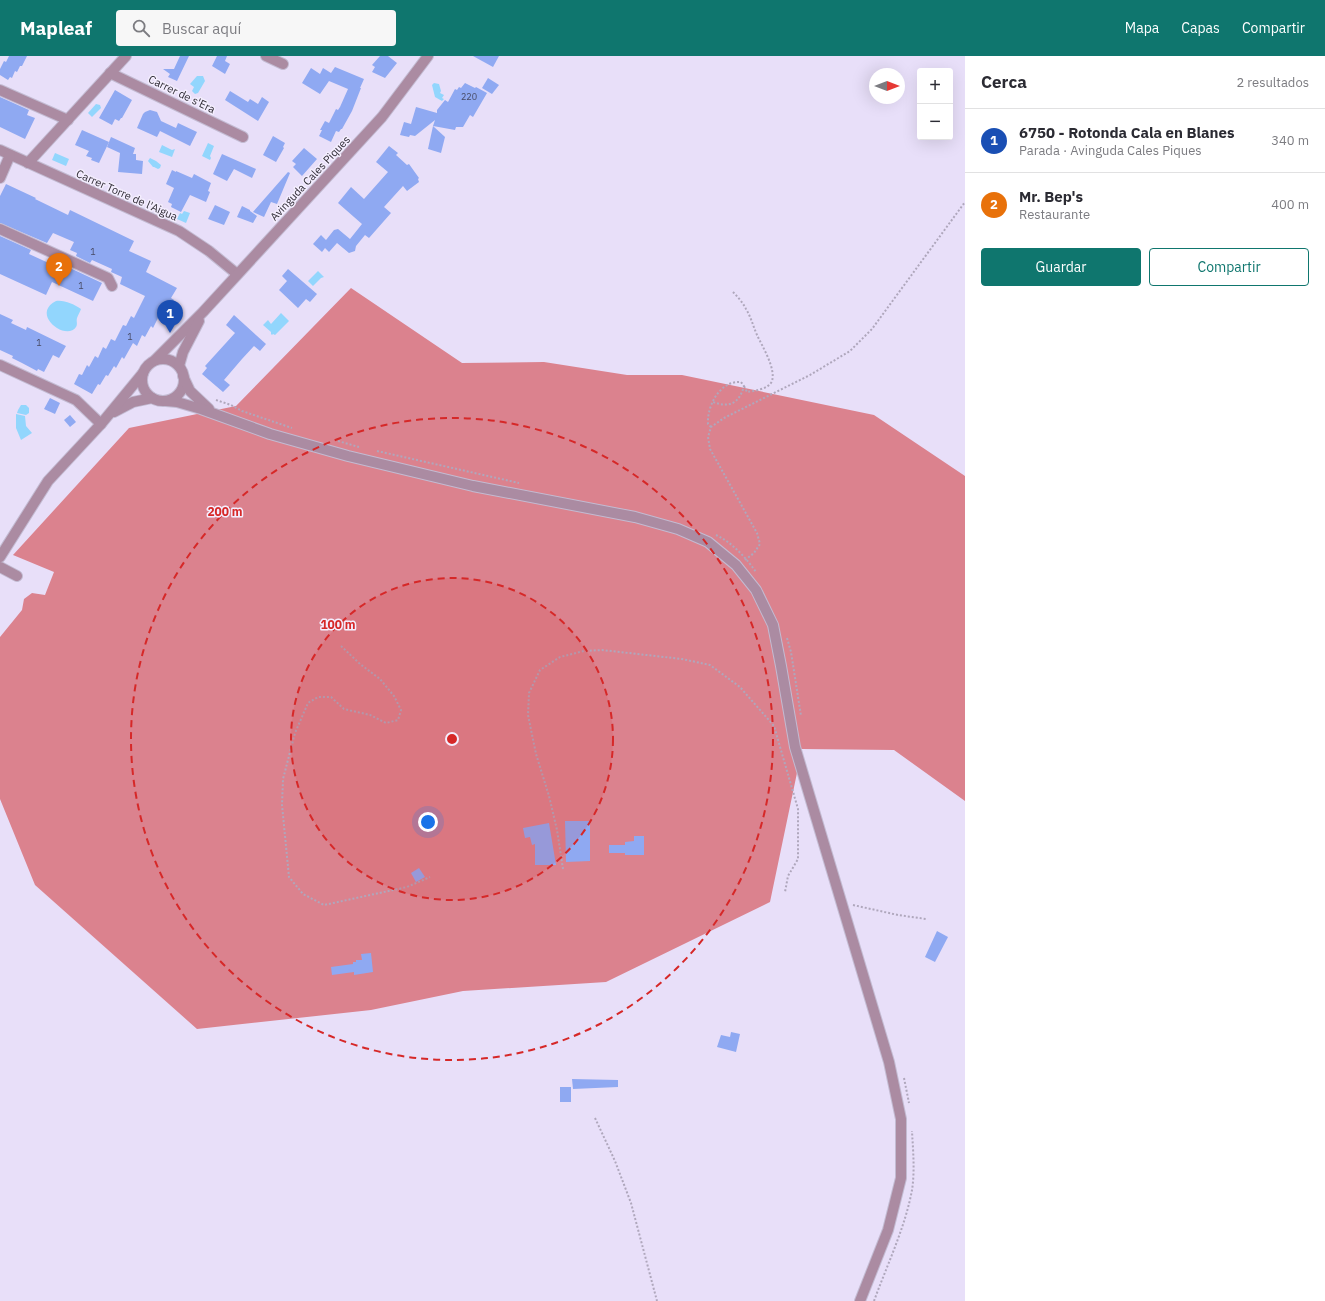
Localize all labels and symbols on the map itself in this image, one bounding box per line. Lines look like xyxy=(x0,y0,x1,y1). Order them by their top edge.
north arrow xyxy=(869,68,905,104)
street label: Carrer de s'Era xyxy=(146,72,218,116)
house number: 220 xyxy=(461,91,477,102)
street label: Avinguda Cales Piques xyxy=(267,133,353,223)
street label: Carrer Torre de l'Aigua xyxy=(74,166,180,224)
house number: 1 xyxy=(90,246,96,257)
pin: 2 xyxy=(46,253,72,286)
house number: 1 xyxy=(78,280,84,291)
pin: 1 xyxy=(157,300,183,333)
house number: 1 xyxy=(127,331,133,342)
house number: 1 xyxy=(36,337,42,348)
text: 200 m xyxy=(207,504,243,519)
text: 100 m xyxy=(320,617,356,632)
centre of rings xyxy=(445,732,459,746)
your location xyxy=(418,812,438,832)

